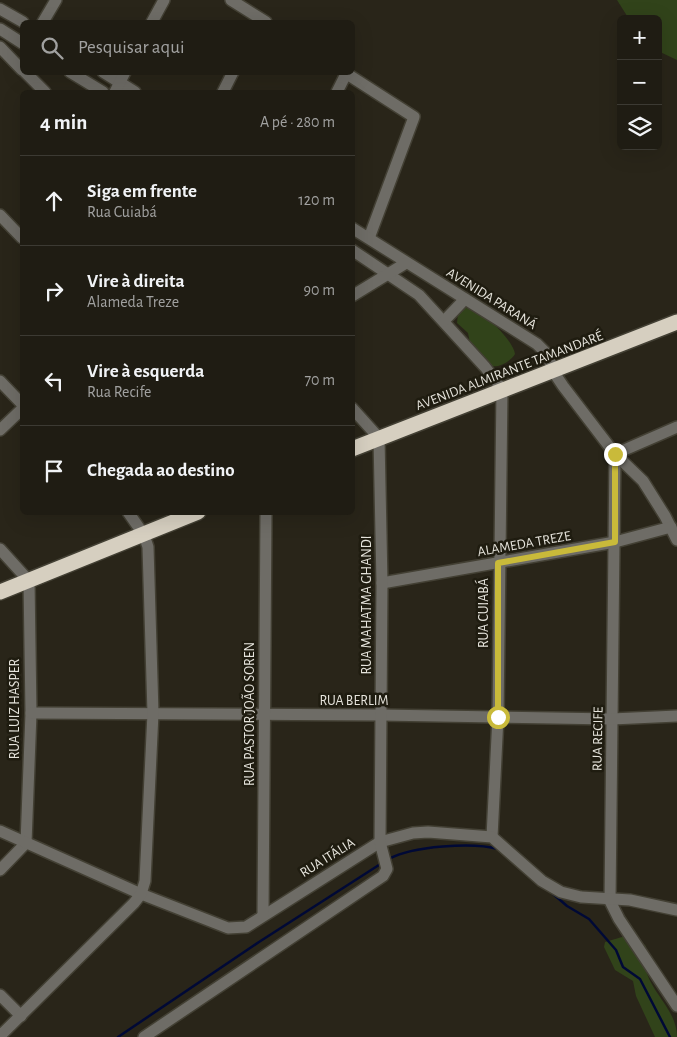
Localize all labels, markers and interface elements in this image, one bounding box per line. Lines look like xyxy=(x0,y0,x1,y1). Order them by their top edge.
map controls xyxy=(617,15,662,150)
button: + xyxy=(617,15,662,60)
search box xyxy=(20,20,355,75)
icon: search xyxy=(38,34,66,62)
text: Pesquisar aqui xyxy=(78,38,184,57)
button: − xyxy=(617,60,662,105)
button: layers xyxy=(617,105,662,150)
text: 4 min xyxy=(40,112,87,133)
text: A pé · 280 m xyxy=(260,114,335,130)
text: Siga em frente xyxy=(87,182,197,201)
icon: ahead xyxy=(40,187,68,215)
text: 120 m xyxy=(298,192,335,208)
text: Rua Cuiabá xyxy=(87,204,157,220)
street label: AVENIDA PARANÁ xyxy=(444,263,541,332)
text: Vire à direita xyxy=(87,272,185,291)
icon: right xyxy=(40,277,68,305)
text: 90 m xyxy=(304,282,335,298)
text: Alameda Treze xyxy=(87,294,179,310)
street label: AVENIDA ALMIRANTE TAMANDARÉ xyxy=(413,326,605,413)
text: Vire à esquerda xyxy=(87,362,204,381)
icon: left xyxy=(40,367,68,395)
text: 70 m xyxy=(304,372,335,388)
text: Rua Recife xyxy=(87,384,151,400)
route end xyxy=(604,443,627,466)
icon: arrive xyxy=(40,457,68,485)
text: Chegada ao destino xyxy=(87,461,235,480)
street label: ALAMEDA TREZE xyxy=(476,529,572,559)
street label: RUA MAHATMA GHANDI xyxy=(360,535,374,675)
street label: RUA CUIABÁ xyxy=(474,578,491,648)
street label: RUA PASTOR JOÃO SOREN xyxy=(241,642,257,786)
street label: RUA LUIZ HASPER xyxy=(8,659,22,759)
street label: RUA BERLIM xyxy=(319,694,389,708)
route start xyxy=(487,706,510,729)
street label: RUA RECIFE xyxy=(590,706,606,771)
street label: RUA ITÁLIA xyxy=(296,833,357,880)

